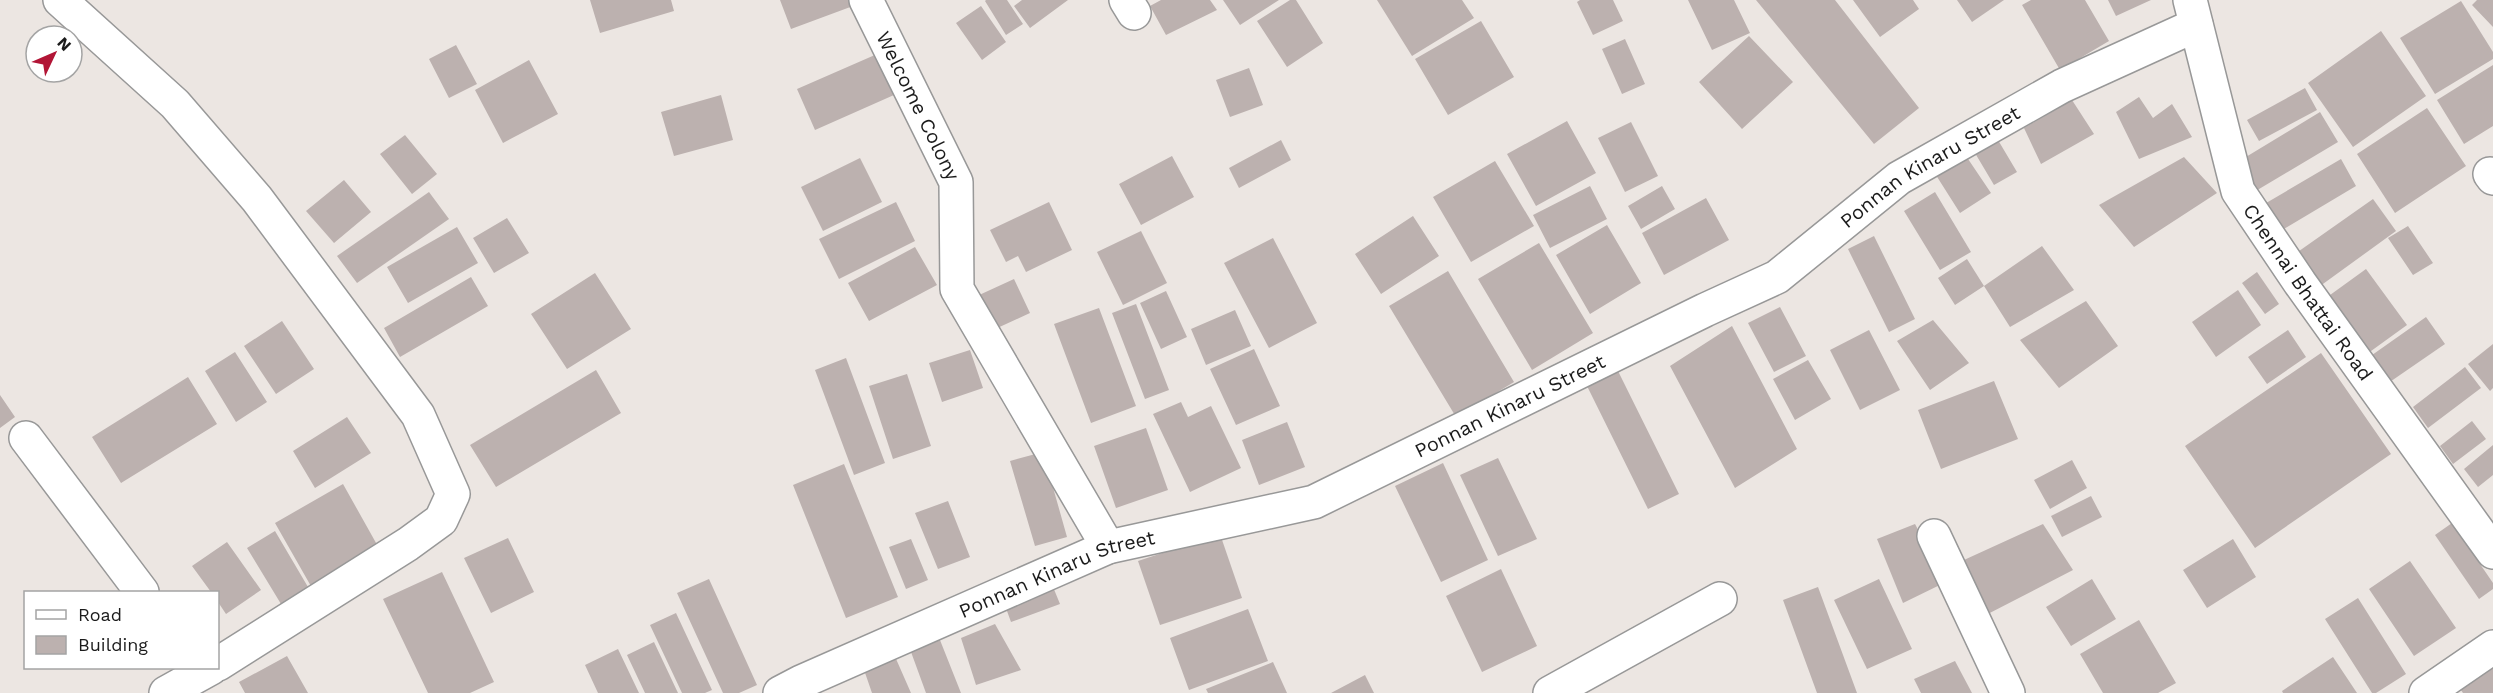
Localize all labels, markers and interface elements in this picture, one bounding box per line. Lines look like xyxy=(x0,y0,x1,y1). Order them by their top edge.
north arrow xyxy=(24,24,84,84)
street label: Welcome Colony xyxy=(871,27,966,185)
text: N xyxy=(53,33,75,55)
street label: Ponnan Kinaru Street xyxy=(1835,100,2024,233)
street label: Chennai Bhattai Road xyxy=(2238,199,2378,385)
street label: Ponnan Kinaru Street xyxy=(1411,349,1609,463)
street label: Ponnan Kinaru Street xyxy=(955,525,1158,623)
legend xyxy=(24,591,219,669)
text: Road xyxy=(78,604,122,625)
text: Building xyxy=(78,634,148,655)

